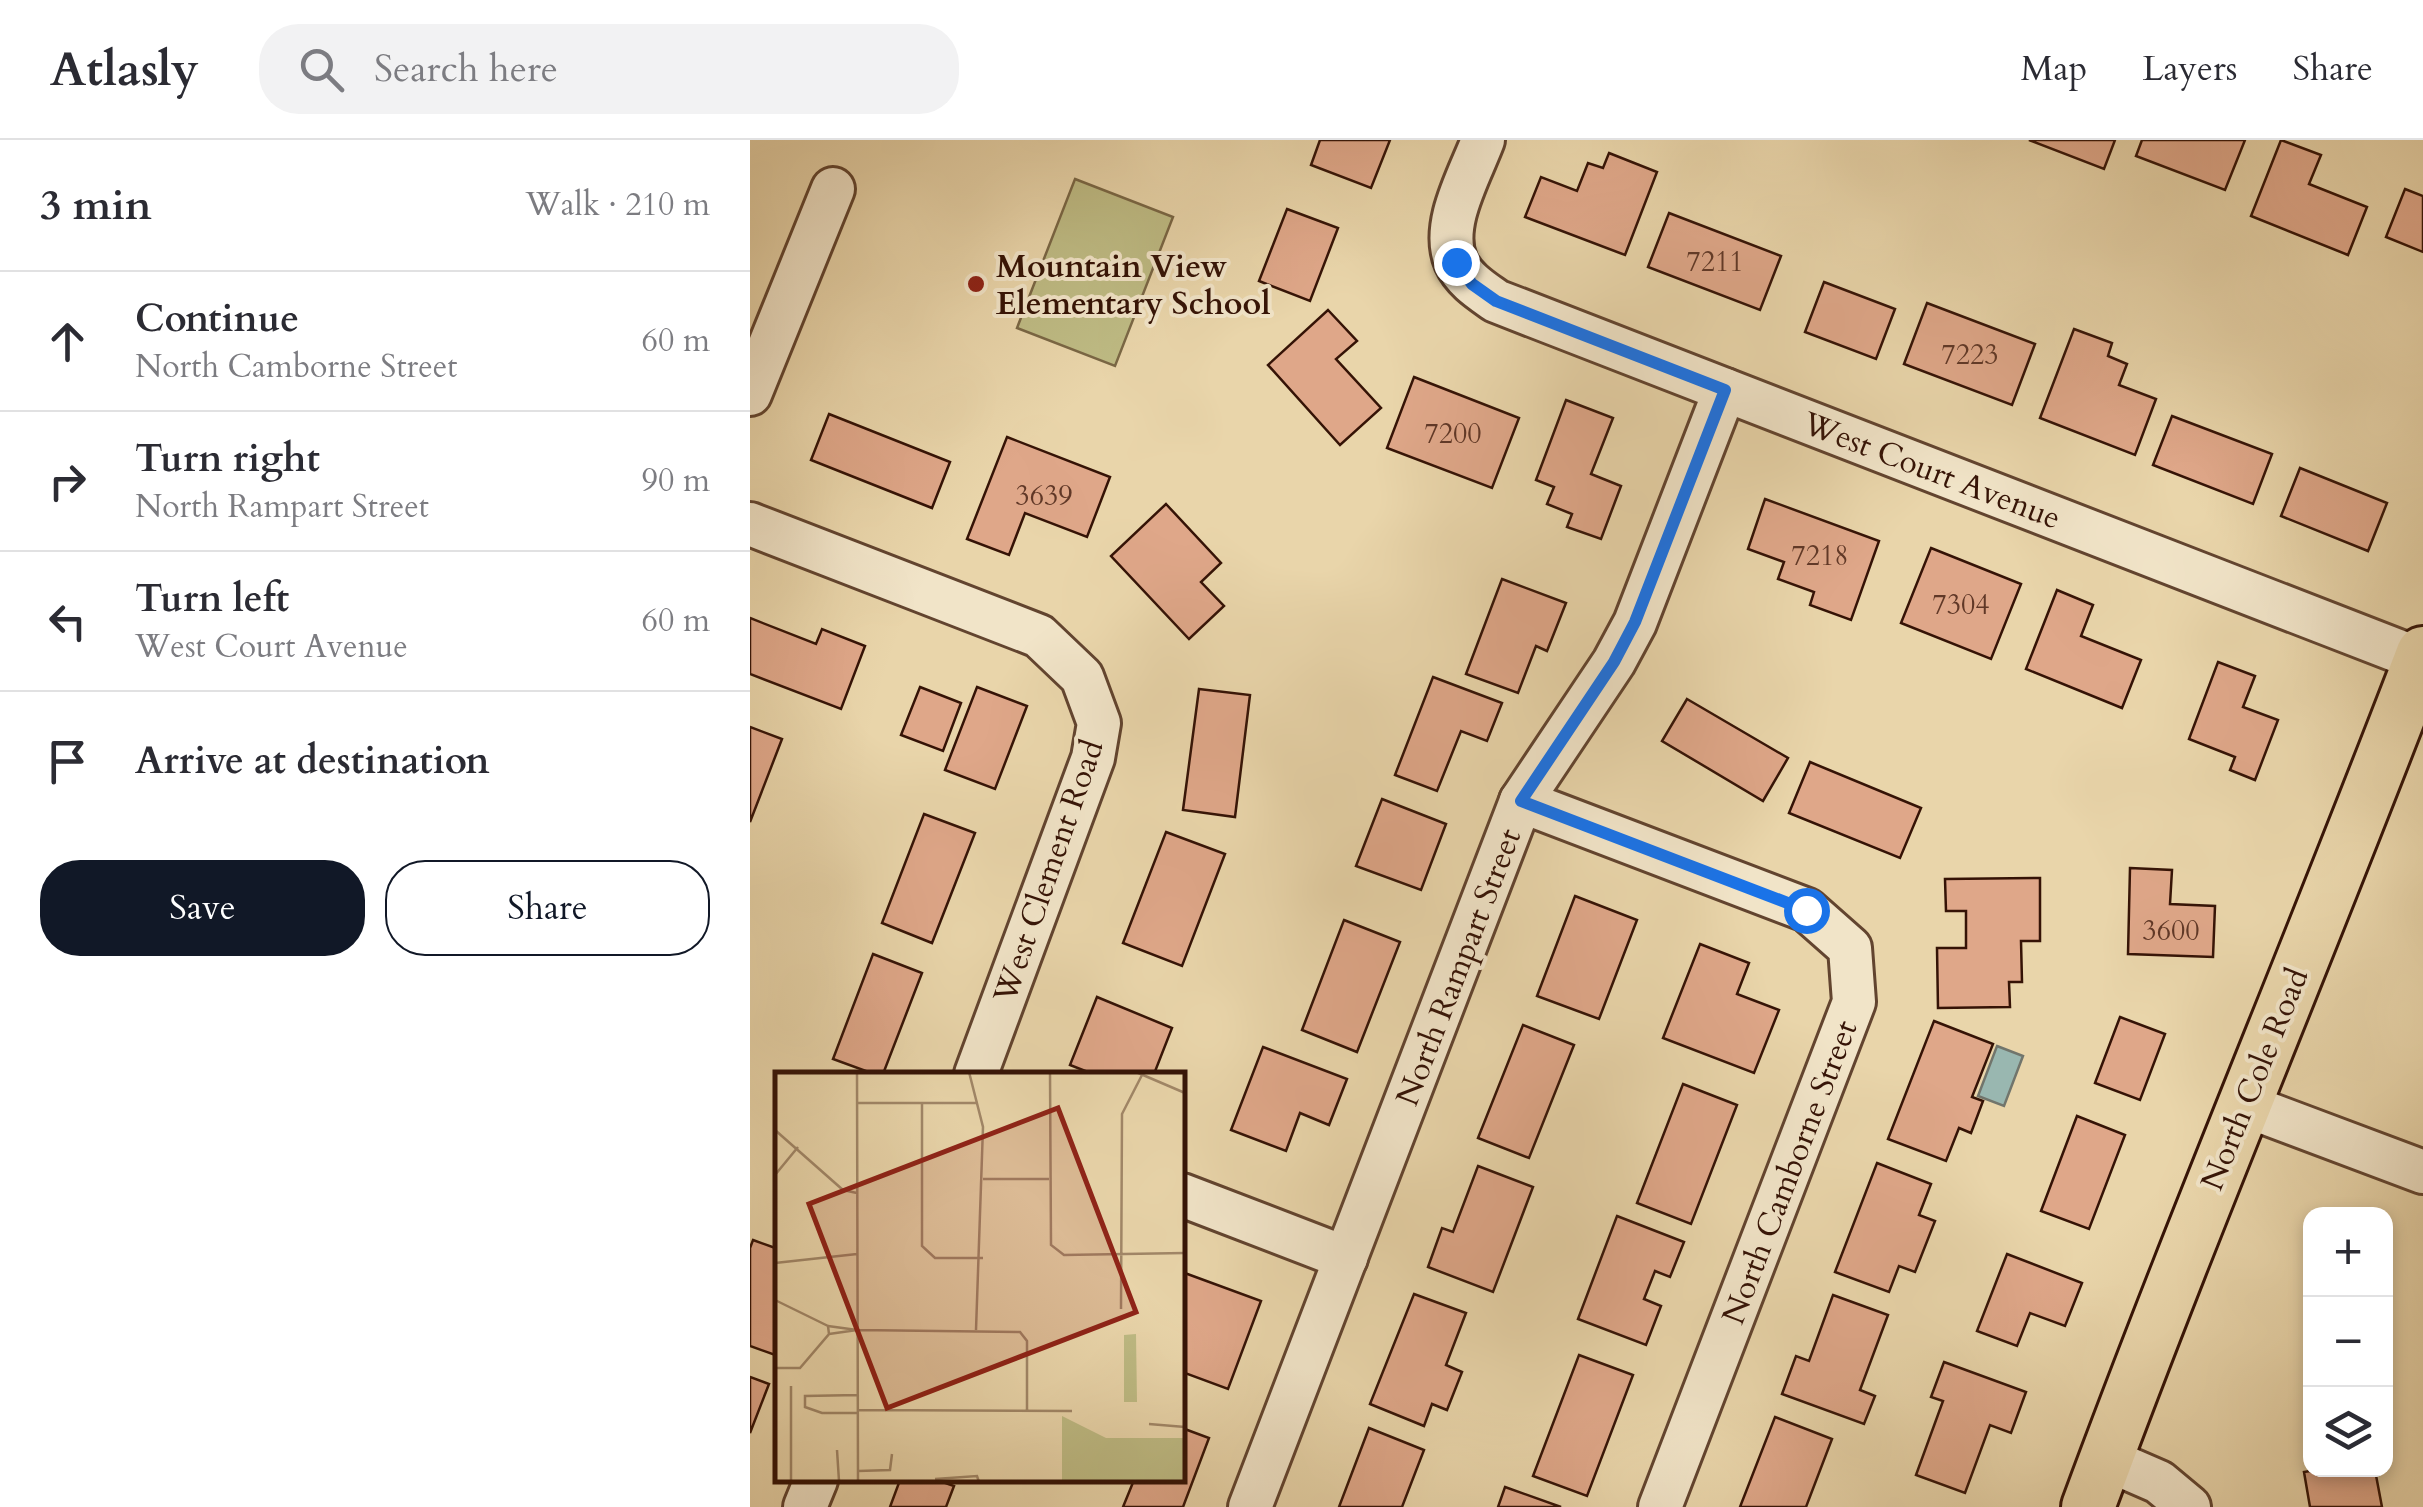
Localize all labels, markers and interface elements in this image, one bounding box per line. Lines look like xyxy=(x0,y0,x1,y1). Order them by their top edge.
search box xyxy=(259,24,959,114)
text: Atlasly xyxy=(50,37,199,102)
icon: search xyxy=(294,42,349,97)
text: Search here xyxy=(374,43,558,95)
text: Map xyxy=(2021,45,2087,93)
text: Layers xyxy=(2142,45,2237,93)
text: Share xyxy=(2292,45,2373,93)
text: 3 min xyxy=(40,177,152,234)
text: Walk · 210 m xyxy=(525,183,710,227)
route end xyxy=(1434,240,1480,286)
house number: 7211 xyxy=(1686,243,1744,281)
place label: Mountain View Elementary School xyxy=(996,245,1271,326)
marker: Mountain View Elementary School xyxy=(965,273,987,295)
text: Continue xyxy=(135,293,299,345)
icon: ahead xyxy=(40,314,95,369)
text: 60 m xyxy=(642,319,710,363)
house number: 7223 xyxy=(1941,336,1999,374)
text: North Camborne Street xyxy=(135,345,457,389)
street label: West Court Avenue xyxy=(1796,401,2067,540)
house number: 7200 xyxy=(1424,415,1482,453)
text: Turn right xyxy=(135,433,320,485)
icon: right xyxy=(40,454,95,509)
text: 90 m xyxy=(642,459,710,503)
house number: 3639 xyxy=(1015,477,1073,515)
text: North Rampart Street xyxy=(135,485,429,529)
house number: 7218 xyxy=(1791,537,1849,575)
text: Turn left xyxy=(135,573,289,625)
house number: 7304 xyxy=(1932,586,1990,624)
icon: left xyxy=(40,594,95,649)
text: 60 m xyxy=(642,599,710,643)
text: West Court Avenue xyxy=(135,625,408,669)
icon: arrive xyxy=(40,734,95,789)
street label: West Clement Road xyxy=(983,734,1115,1010)
text: Arrive at destination xyxy=(135,735,490,787)
street label: North Rampart Street xyxy=(1386,822,1532,1112)
button: Save xyxy=(40,860,365,956)
button: Share xyxy=(385,860,710,956)
route start xyxy=(1784,888,1830,934)
house number: 3600 xyxy=(2142,912,2200,950)
street label: North Cole Road xyxy=(2190,962,2320,1197)
street label: North Camborne Street xyxy=(1712,1014,1868,1331)
inset map xyxy=(775,1072,1185,1482)
map controls xyxy=(2303,1207,2393,1477)
button: + xyxy=(2303,1207,2393,1297)
button: − xyxy=(2303,1297,2393,1387)
button: layers xyxy=(2303,1387,2393,1477)

